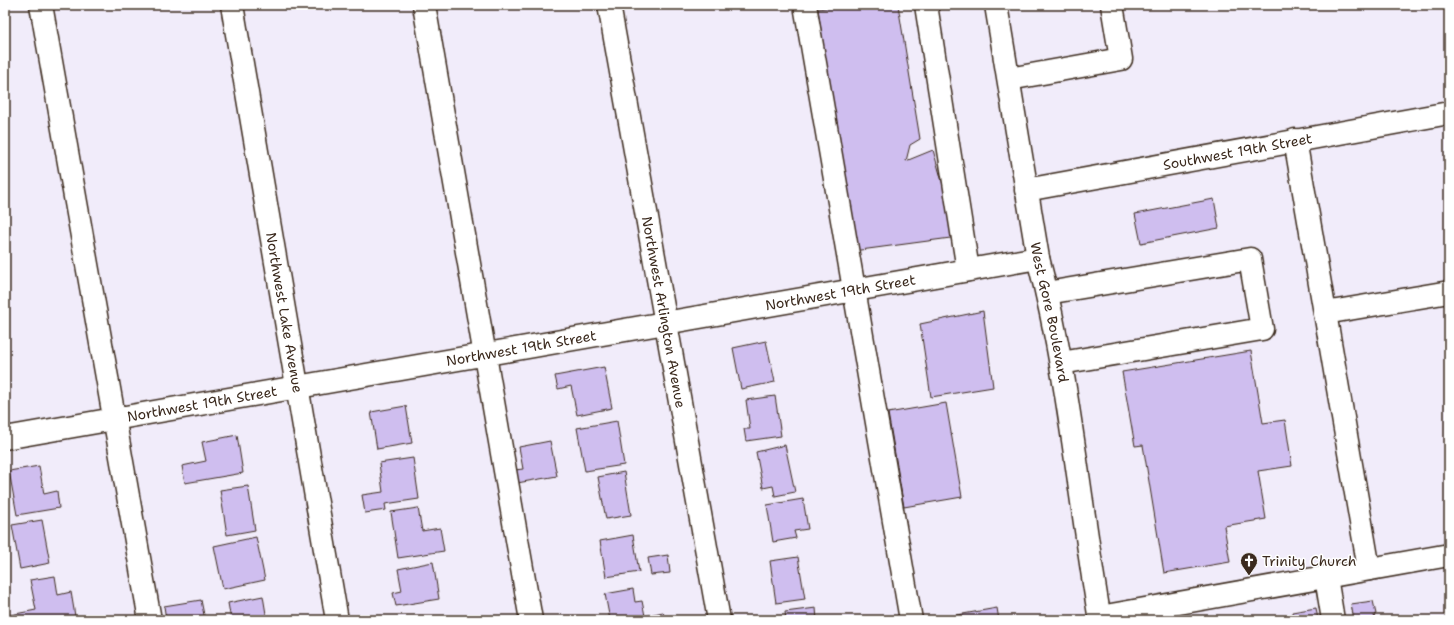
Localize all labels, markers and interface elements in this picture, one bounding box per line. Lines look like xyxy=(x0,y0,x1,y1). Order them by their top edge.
street label: Southwest 19th Street xyxy=(1161,129,1314,174)
street label: Northwest Arlington Avenue xyxy=(638,215,690,410)
street label: Northwest Lake Avenue xyxy=(262,231,307,394)
street label: West Gore Boulevard xyxy=(1027,241,1073,384)
street label: Northwest 19th Street xyxy=(764,270,917,314)
street label: Northwest 19th Street xyxy=(445,326,598,370)
street label: Northwest 19th Street xyxy=(125,382,279,426)
church icon: Trinity Church xyxy=(1239,551,1259,576)
place label: Trinity Church xyxy=(1262,552,1357,570)

